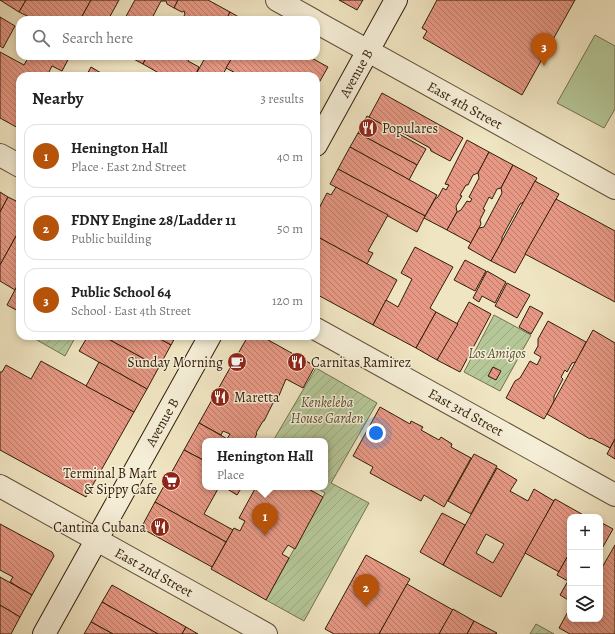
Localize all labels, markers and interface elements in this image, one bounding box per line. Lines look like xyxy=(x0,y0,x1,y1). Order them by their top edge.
search box xyxy=(16,16,320,60)
icon: search xyxy=(30,27,52,49)
text: Search here xyxy=(62,28,133,48)
pin: 3 xyxy=(531,33,557,66)
street label: Avenue B xyxy=(335,46,378,102)
street label: East 4th Street xyxy=(424,77,506,134)
text: Nearby xyxy=(32,87,83,110)
text: 3 results xyxy=(260,90,304,107)
restaurant icon: Populares xyxy=(357,117,379,139)
place label: Populares xyxy=(382,119,438,138)
text: Henington Hall xyxy=(71,138,168,158)
text: 1 xyxy=(44,148,48,165)
text: 40 m xyxy=(277,148,303,165)
text: Place · East 2nd Street xyxy=(71,158,187,175)
text: FDNY Engine 28/Ladder 11 xyxy=(71,210,236,230)
text: 2 xyxy=(43,220,49,237)
text: 50 m xyxy=(277,220,303,237)
text: Public building xyxy=(71,230,151,247)
text: Public School 64 xyxy=(71,282,171,302)
text: 3 xyxy=(43,292,49,309)
text: 120 m xyxy=(272,292,303,309)
text: School · East 4th Street xyxy=(71,302,191,319)
park label: Los Amigos xyxy=(468,344,526,363)
cafe icon: Sunday Morning xyxy=(226,351,248,373)
restaurant icon: Carnitas Ramirez xyxy=(286,351,308,373)
place label: Sunday Morning xyxy=(127,353,223,372)
place label: Carnitas Ramirez xyxy=(311,353,411,372)
street label: East 3rd Street xyxy=(425,384,507,441)
restaurant icon: Maretta xyxy=(209,386,231,408)
place label: Maretta xyxy=(234,388,280,407)
park label: Kenkeleba House Garden xyxy=(291,393,363,428)
street label: Avenue B xyxy=(141,395,184,451)
your location xyxy=(366,423,386,443)
popup xyxy=(202,438,328,490)
text: Henington Hall xyxy=(217,446,313,466)
place label: Terminal B Mart & Sippy Cafe xyxy=(63,464,157,499)
text: Place xyxy=(217,466,244,483)
supermarket icon: Terminal B Mart & Sippy Cafe xyxy=(160,470,182,492)
pin: 1 xyxy=(252,503,278,536)
map controls xyxy=(567,514,603,622)
button: + xyxy=(567,514,603,550)
restaurant icon: Cantina Cubana xyxy=(149,516,171,538)
place label: Cantina Cubana xyxy=(53,518,146,537)
street label: East 2nd Street xyxy=(111,543,197,602)
button: − xyxy=(567,550,603,586)
pin: 2 xyxy=(353,574,379,607)
button: layers xyxy=(567,586,603,622)

